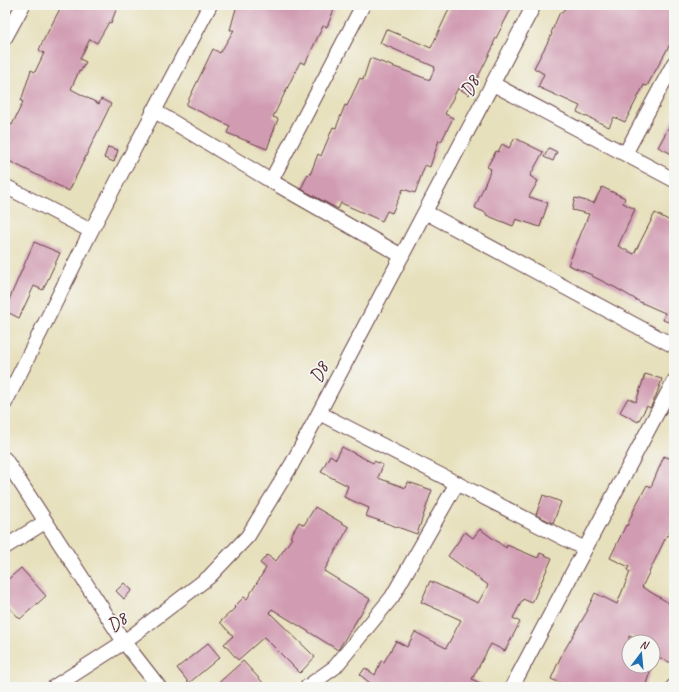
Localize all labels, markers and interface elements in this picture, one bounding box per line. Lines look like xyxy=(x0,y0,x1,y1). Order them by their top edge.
street label: D8 xyxy=(455,70,486,100)
street label: D8 xyxy=(304,356,335,386)
street label: D8 xyxy=(102,605,134,637)
north arrow xyxy=(621,634,661,674)
text: N xyxy=(639,637,651,653)

